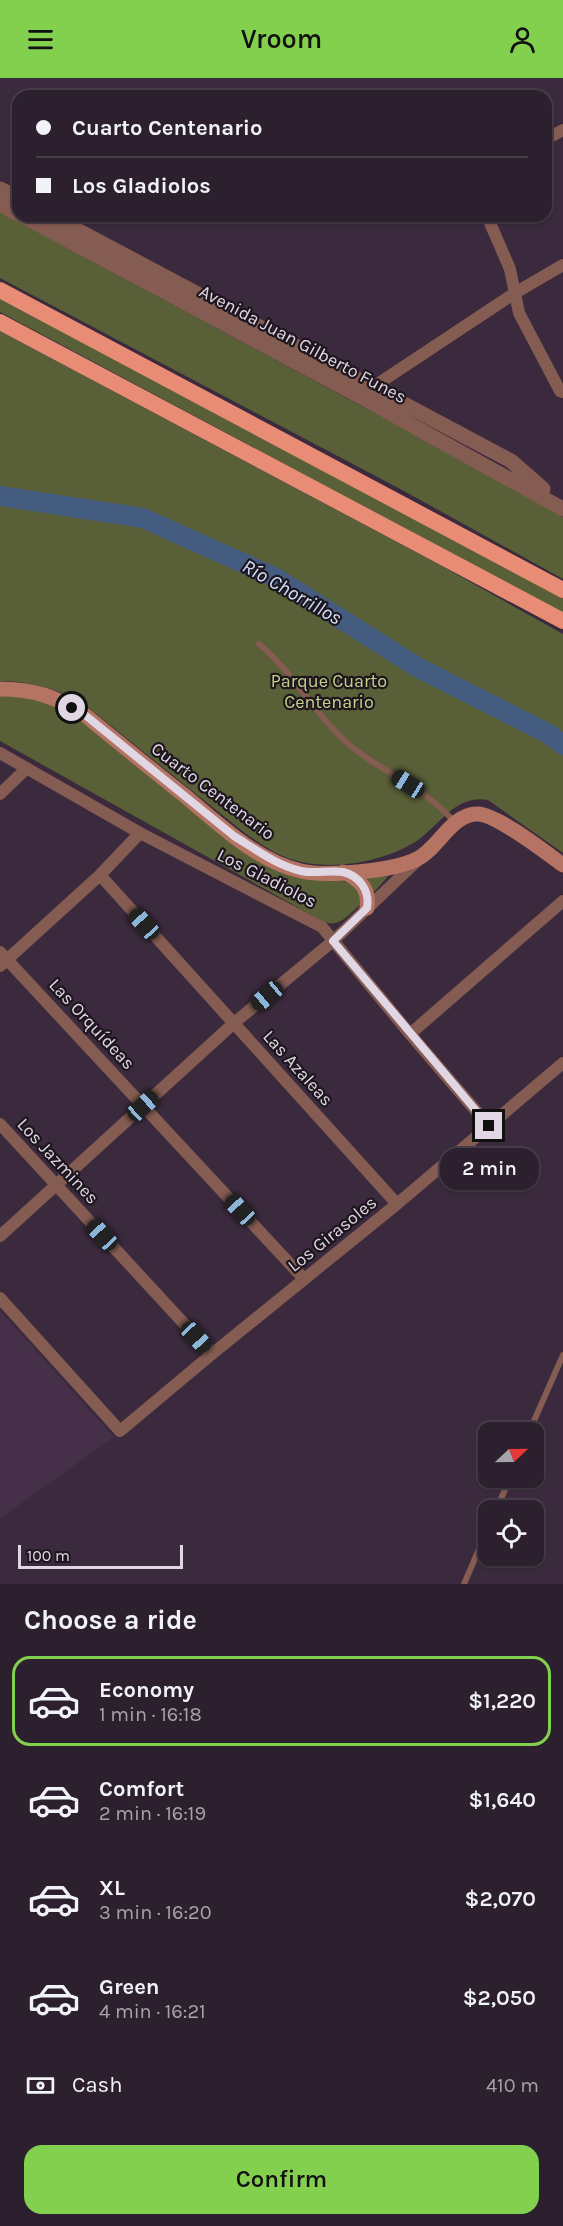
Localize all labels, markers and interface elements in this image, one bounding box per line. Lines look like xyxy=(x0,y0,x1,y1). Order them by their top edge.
icon: menu xyxy=(24,23,57,56)
text: Vroom xyxy=(241,23,322,55)
icon: person xyxy=(506,23,539,56)
text: Cuarto Centenario xyxy=(72,115,262,141)
text: Los Gladiolos xyxy=(72,173,211,199)
street label: Avenida Juan Gilberto Funes xyxy=(196,280,410,408)
water label: Río Chorrillos xyxy=(238,554,346,630)
park label: Parque Cuarto Centenario xyxy=(271,670,387,713)
route start xyxy=(58,694,85,721)
street label: Cuarto Centenario xyxy=(147,737,279,845)
car xyxy=(388,767,428,801)
street label: Los Gladiolos xyxy=(214,844,320,912)
car xyxy=(125,905,163,943)
street label: Las Orquídeas xyxy=(44,974,140,1074)
car xyxy=(247,978,287,1014)
street label: Las Azaleas xyxy=(258,1026,338,1110)
car xyxy=(124,1087,162,1125)
route end xyxy=(475,1112,502,1139)
street label: Los Jazmines xyxy=(13,1113,103,1209)
callout: 2 min xyxy=(440,1147,538,1189)
text: 2 min xyxy=(462,1157,517,1180)
car xyxy=(221,1191,259,1229)
street label: Los Girasoles xyxy=(283,1191,381,1277)
car xyxy=(83,1216,121,1254)
car xyxy=(177,1318,215,1356)
north arrow xyxy=(478,1422,544,1488)
map controls xyxy=(478,1422,544,1566)
button: locate xyxy=(478,1500,544,1566)
scale bar xyxy=(18,1542,183,1570)
text: 100 m xyxy=(27,1546,70,1565)
text: Choose a ride xyxy=(24,1604,197,1636)
icon: car xyxy=(27,1674,81,1728)
text: Economy xyxy=(99,1677,194,1703)
text: $1,220 xyxy=(468,1688,536,1714)
text: 1 min · 16:18 xyxy=(99,1703,202,1726)
icon: car xyxy=(27,1773,81,1827)
text: Comfort xyxy=(99,1776,184,1802)
text: $1,640 xyxy=(469,1787,536,1813)
text: 2 min · 16:19 xyxy=(99,1802,206,1825)
icon: car xyxy=(27,1872,81,1926)
text: XL xyxy=(99,1875,125,1901)
text: $2,070 xyxy=(465,1886,536,1912)
text: 3 min · 16:20 xyxy=(99,1901,212,1924)
icon: car xyxy=(27,1971,81,2025)
text: Green xyxy=(99,1974,160,2000)
text: $2,050 xyxy=(463,1985,536,2011)
text: 4 min · 16:21 xyxy=(99,2000,206,2023)
icon: cash xyxy=(24,2069,57,2102)
text: Cash xyxy=(72,2072,122,2098)
text: 410 m xyxy=(486,2074,539,2097)
button: Confirm xyxy=(24,2145,539,2214)

